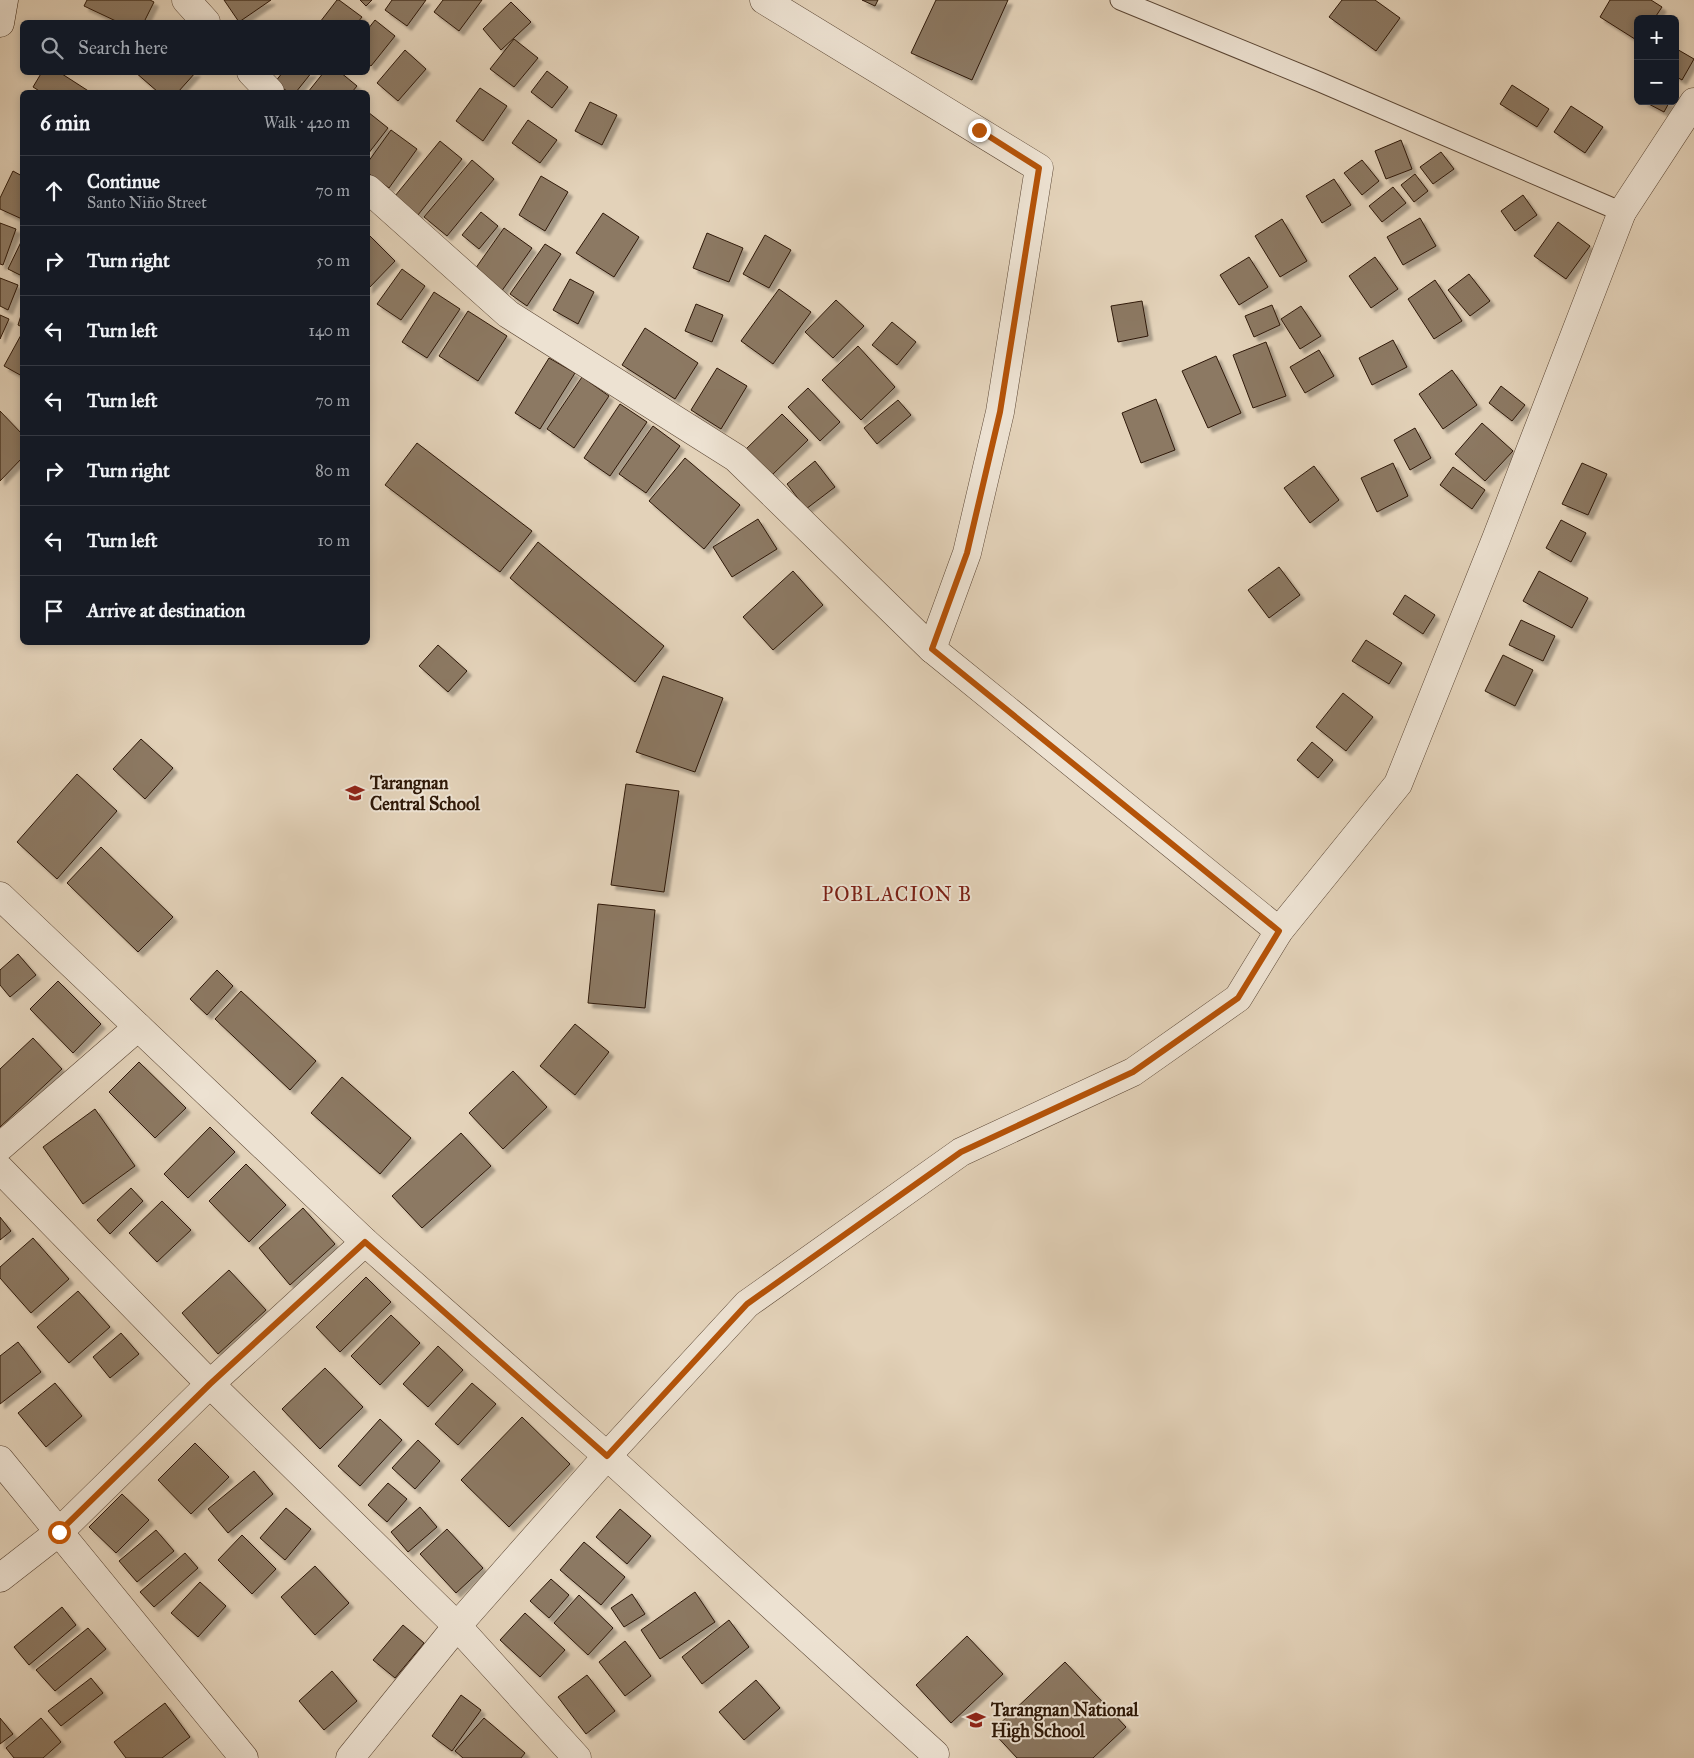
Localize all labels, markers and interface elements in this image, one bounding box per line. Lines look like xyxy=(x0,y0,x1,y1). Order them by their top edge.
map controls xyxy=(1634,15,1679,105)
button: + xyxy=(1634,15,1679,60)
search box xyxy=(20,20,370,75)
icon: search xyxy=(38,34,66,62)
text: Search here xyxy=(78,36,168,59)
button: − xyxy=(1634,60,1679,105)
text: 6 min xyxy=(40,110,90,136)
text: Walk · 420 m xyxy=(264,113,350,132)
route end xyxy=(968,119,991,142)
text: Continue xyxy=(87,170,160,193)
icon: ahead xyxy=(40,177,68,205)
text: 70 m xyxy=(315,181,350,200)
text: Santo Niño Street xyxy=(87,193,207,212)
icon: right xyxy=(40,247,68,275)
text: Turn right xyxy=(87,249,170,272)
text: 50 m xyxy=(316,251,350,270)
icon: left xyxy=(40,317,68,345)
text: Turn left xyxy=(87,319,157,342)
text: 140 m xyxy=(309,321,350,340)
icon: left xyxy=(40,387,68,415)
text: Turn left xyxy=(87,389,157,412)
text: 70 m xyxy=(315,391,350,410)
icon: right xyxy=(40,457,68,485)
text: Turn right xyxy=(87,459,170,482)
text: 80 m xyxy=(315,461,350,480)
icon: left xyxy=(40,527,68,555)
text: Turn left xyxy=(87,529,157,552)
text: 10 m xyxy=(318,531,350,550)
icon: arrive xyxy=(40,597,68,625)
text: Arrive at destination xyxy=(87,599,245,622)
place label: Tarangnan Central School xyxy=(369,772,481,815)
school or university icon: Tarangnan Central School xyxy=(344,782,366,804)
district label: POBLACION B xyxy=(822,882,972,906)
route start xyxy=(48,1521,71,1544)
place label: Tarangnan National High School xyxy=(990,1699,1140,1743)
school or university icon: Tarangnan National High School xyxy=(965,1709,987,1731)

